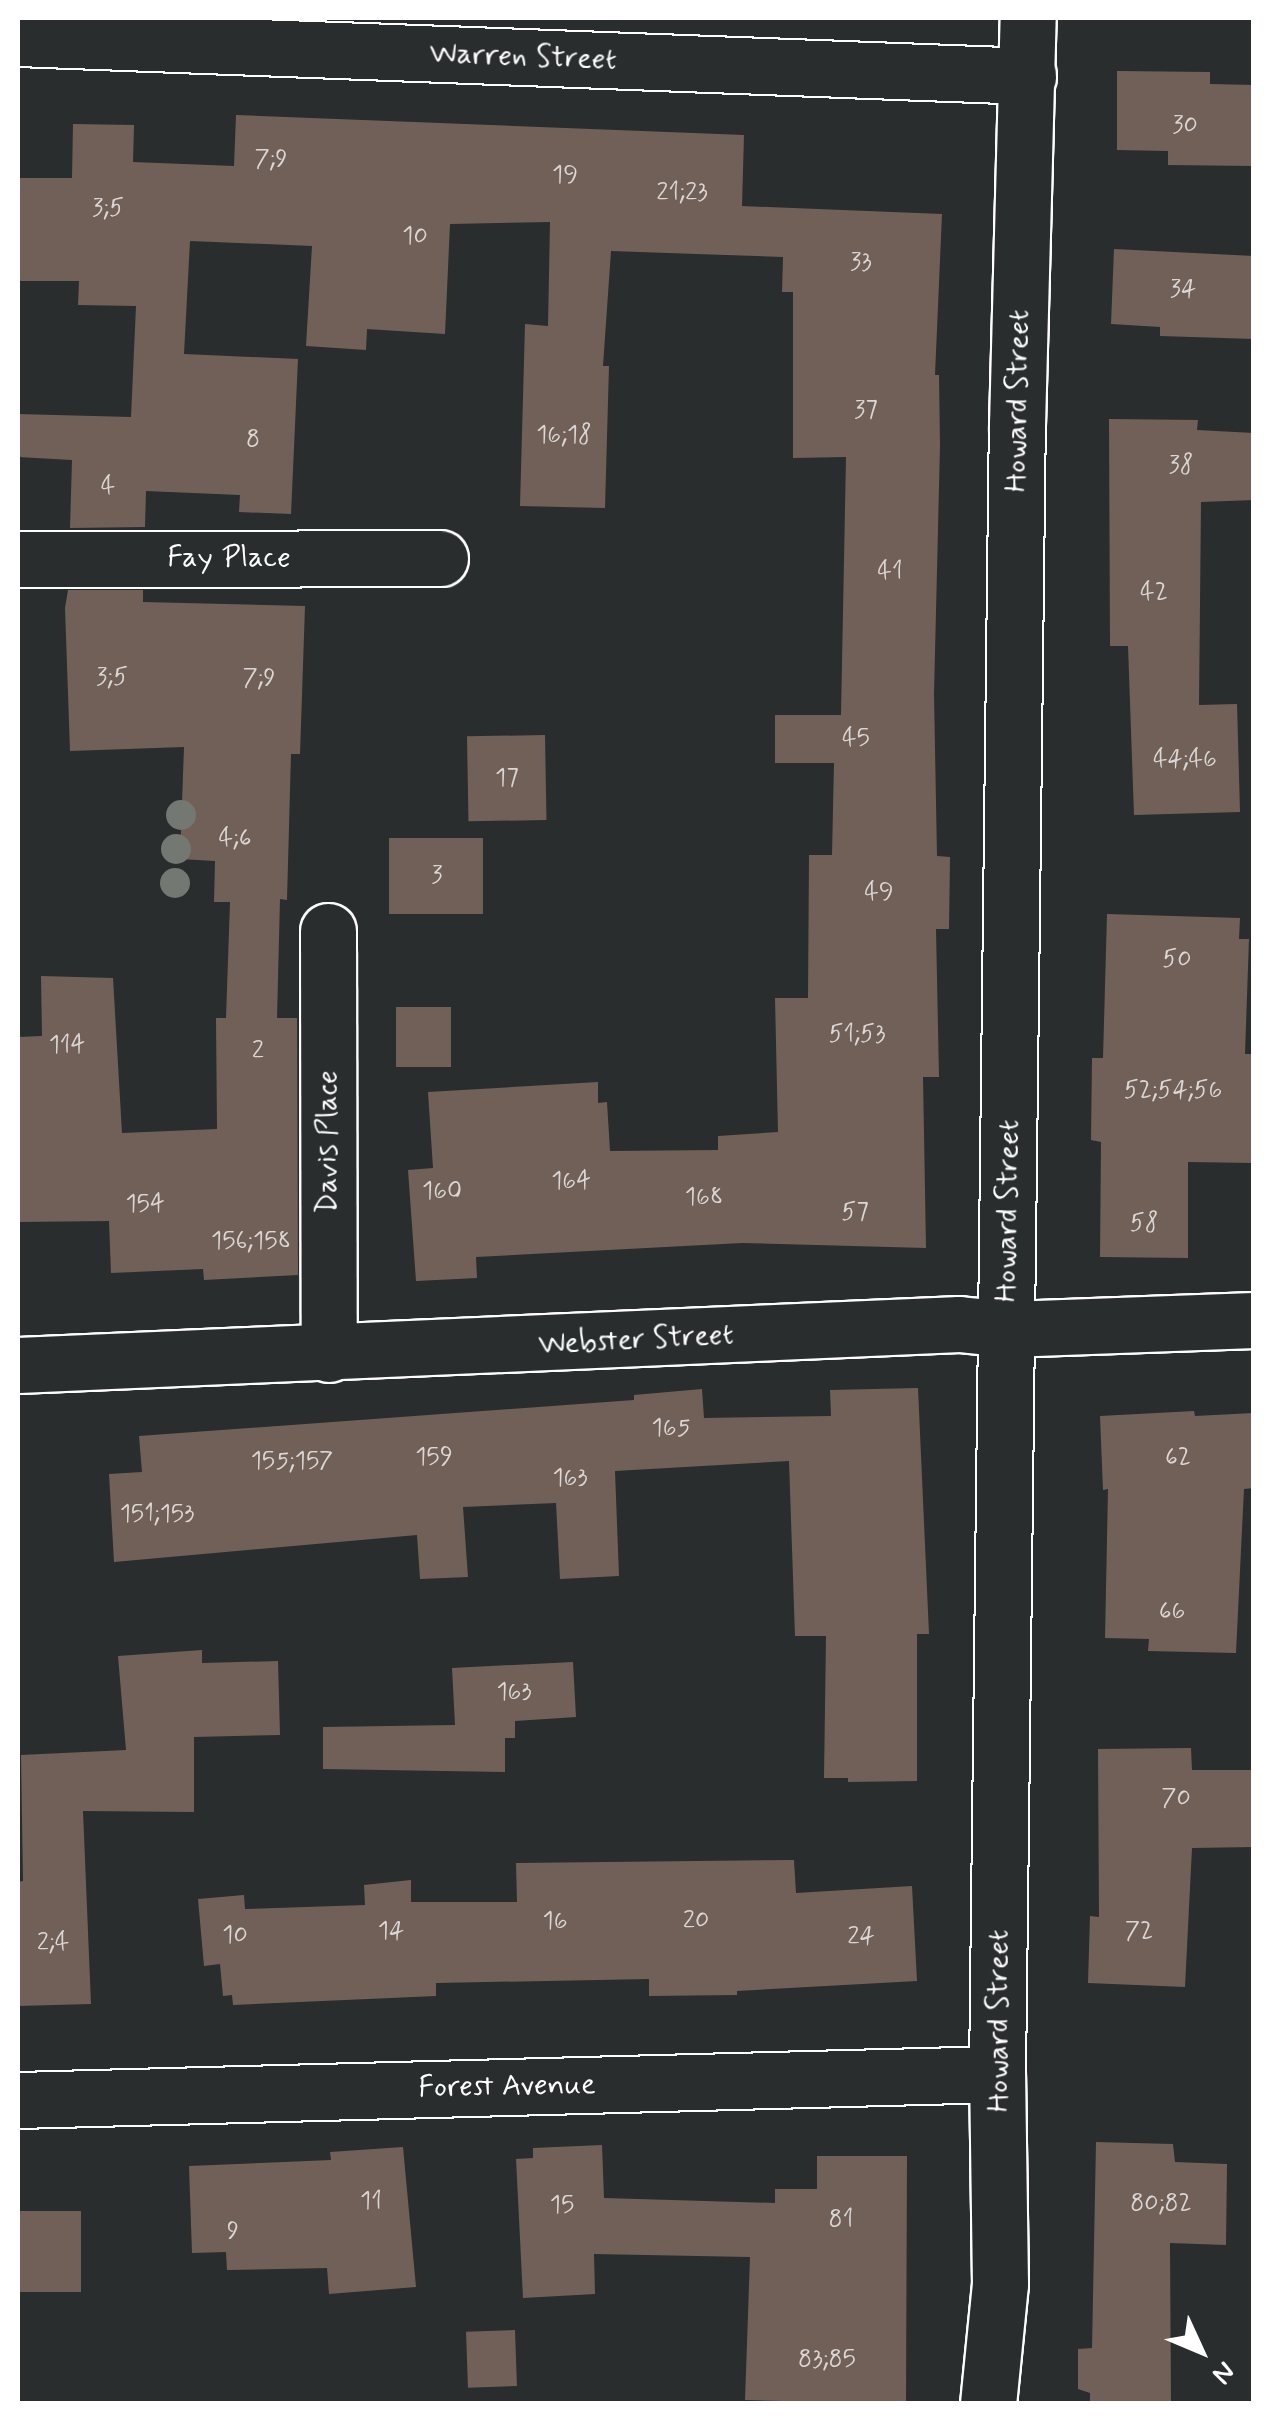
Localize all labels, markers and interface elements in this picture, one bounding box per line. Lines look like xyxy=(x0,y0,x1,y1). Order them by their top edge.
street label: Warren Street xyxy=(427,36,619,78)
house number: 30 xyxy=(1172,111,1198,141)
house number: 7;9 xyxy=(254,145,288,175)
house number: 19 xyxy=(552,161,578,191)
house number: 21;23 xyxy=(656,178,708,208)
house number: 3;5 xyxy=(92,194,124,224)
house number: 10 xyxy=(402,222,428,252)
house number: 33 xyxy=(850,248,872,278)
house number: 34 xyxy=(1170,275,1196,305)
street label: Howard Street xyxy=(998,307,1038,495)
house number: 37 xyxy=(854,396,878,426)
house number: 16;18 xyxy=(536,421,592,451)
house number: 8 xyxy=(246,425,260,455)
house number: 38 xyxy=(1169,451,1193,481)
house number: 4 xyxy=(101,472,115,502)
street label: Fay Place xyxy=(169,540,289,576)
house number: 41 xyxy=(877,557,903,587)
house number: 42 xyxy=(1140,578,1168,608)
house number: 3;5 xyxy=(96,663,128,693)
house number: 7;9 xyxy=(242,664,276,694)
house number: 45 xyxy=(842,724,870,754)
house number: 44;46 xyxy=(1153,745,1217,775)
house number: 17 xyxy=(495,764,519,794)
house number: 4;6 xyxy=(218,824,252,854)
house number: 3 xyxy=(431,861,443,891)
house number: 49 xyxy=(864,878,894,908)
house number: 50 xyxy=(1162,945,1192,975)
house number: 51;53 xyxy=(828,1020,886,1050)
house number: 114 xyxy=(49,1031,85,1061)
house number: 2 xyxy=(252,1036,264,1066)
street label: Davis Place xyxy=(310,1070,346,1214)
house number: 52;54;56 xyxy=(1124,1076,1222,1106)
street label: Howard Street xyxy=(988,1117,1028,1305)
house number: 164 xyxy=(551,1167,591,1197)
house number: 160 xyxy=(422,1177,462,1207)
house number: 168 xyxy=(685,1183,723,1213)
house number: 154 xyxy=(125,1190,165,1220)
house number: 57 xyxy=(841,1198,869,1228)
house number: 58 xyxy=(1130,1209,1158,1239)
house number: 156;158 xyxy=(211,1227,291,1257)
street label: Webster Street xyxy=(535,1317,737,1363)
house number: 165 xyxy=(652,1414,690,1444)
house number: 159 xyxy=(415,1443,453,1473)
house number: 62 xyxy=(1165,1443,1191,1473)
house number: 155;157 xyxy=(251,1447,333,1477)
house number: 163 xyxy=(552,1464,588,1494)
house number: 151;153 xyxy=(120,1500,194,1530)
house number: 66 xyxy=(1159,1597,1185,1627)
house number: 163 xyxy=(496,1678,532,1708)
house number: 70 xyxy=(1161,1784,1191,1814)
house number: 20 xyxy=(683,1906,709,1936)
house number: 16 xyxy=(543,1907,567,1937)
house number: 14 xyxy=(378,1917,404,1947)
house number: 72 xyxy=(1125,1917,1153,1947)
house number: 10 xyxy=(222,1921,248,1951)
house number: 24 xyxy=(847,1922,875,1952)
street label: Howard Street xyxy=(981,1927,1017,2115)
house number: 2;4 xyxy=(37,1928,69,1958)
street label: Forest Avenue xyxy=(418,2067,596,2107)
house number: 11 xyxy=(360,2187,382,2217)
house number: 80;82 xyxy=(1130,2189,1192,2219)
house number: 15 xyxy=(550,2191,574,2221)
house number: 81 xyxy=(829,2205,853,2235)
house number: 9 xyxy=(227,2217,239,2247)
north arrow xyxy=(1151,2301,1251,2401)
house number: 83;85 xyxy=(798,2345,856,2375)
text: N xyxy=(1203,2353,1243,2392)

